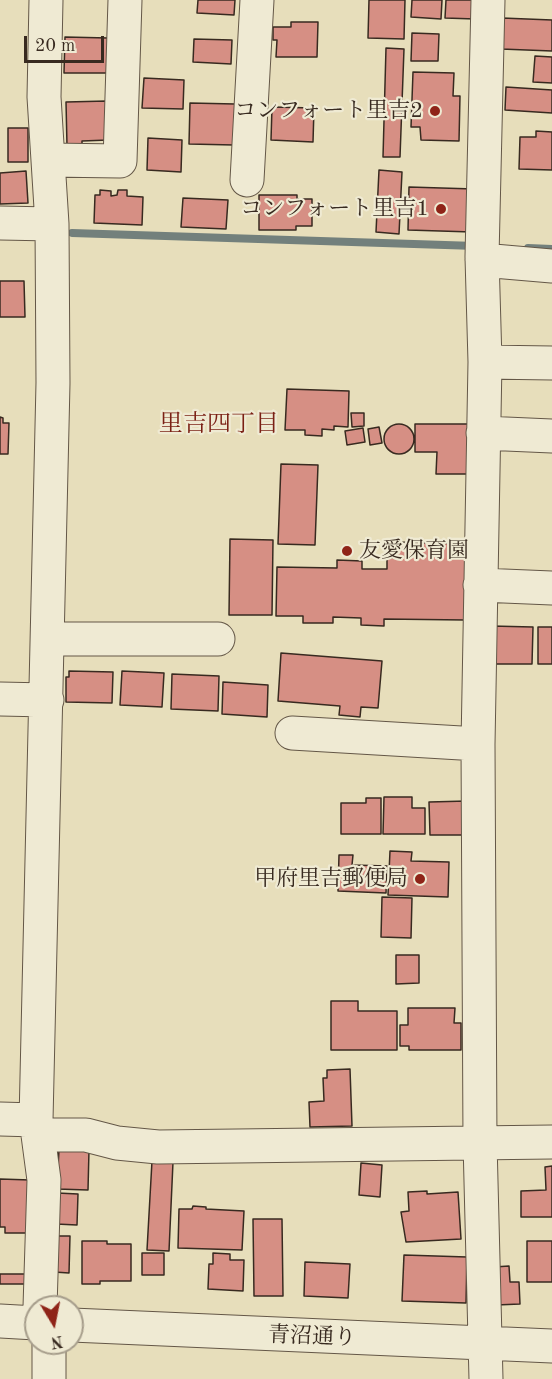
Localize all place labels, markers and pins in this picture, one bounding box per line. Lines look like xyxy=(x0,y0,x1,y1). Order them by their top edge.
place label: コンフォート里吉2 xyxy=(234,98,423,124)
marker: コンフォート里吉2 xyxy=(428,104,442,118)
place label: コンフォート里吉1 xyxy=(240,196,429,222)
marker: コンフォート里吉1 xyxy=(434,202,448,216)
place label: 友愛保育園 xyxy=(359,538,469,564)
marker: 友愛保育園 xyxy=(340,544,354,558)
place label: 甲府里吉郵便局 xyxy=(254,866,408,892)
marker: 甲府里吉郵便局 xyxy=(413,872,427,886)

